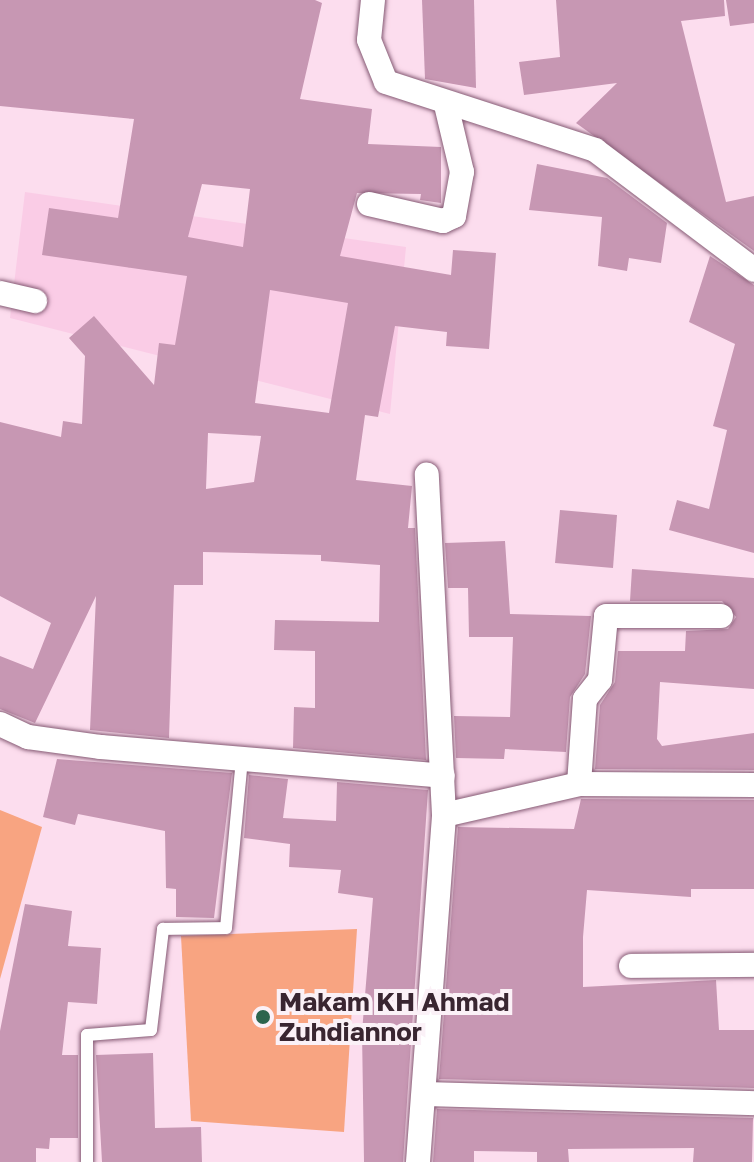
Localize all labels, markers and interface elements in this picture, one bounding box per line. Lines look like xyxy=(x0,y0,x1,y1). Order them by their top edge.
place label: Makam KH Ahmad Zuhdiannor xyxy=(279,986,509,1048)
marker: Makam KH Ahmad Zuhdiannor xyxy=(254,1008,272,1026)

